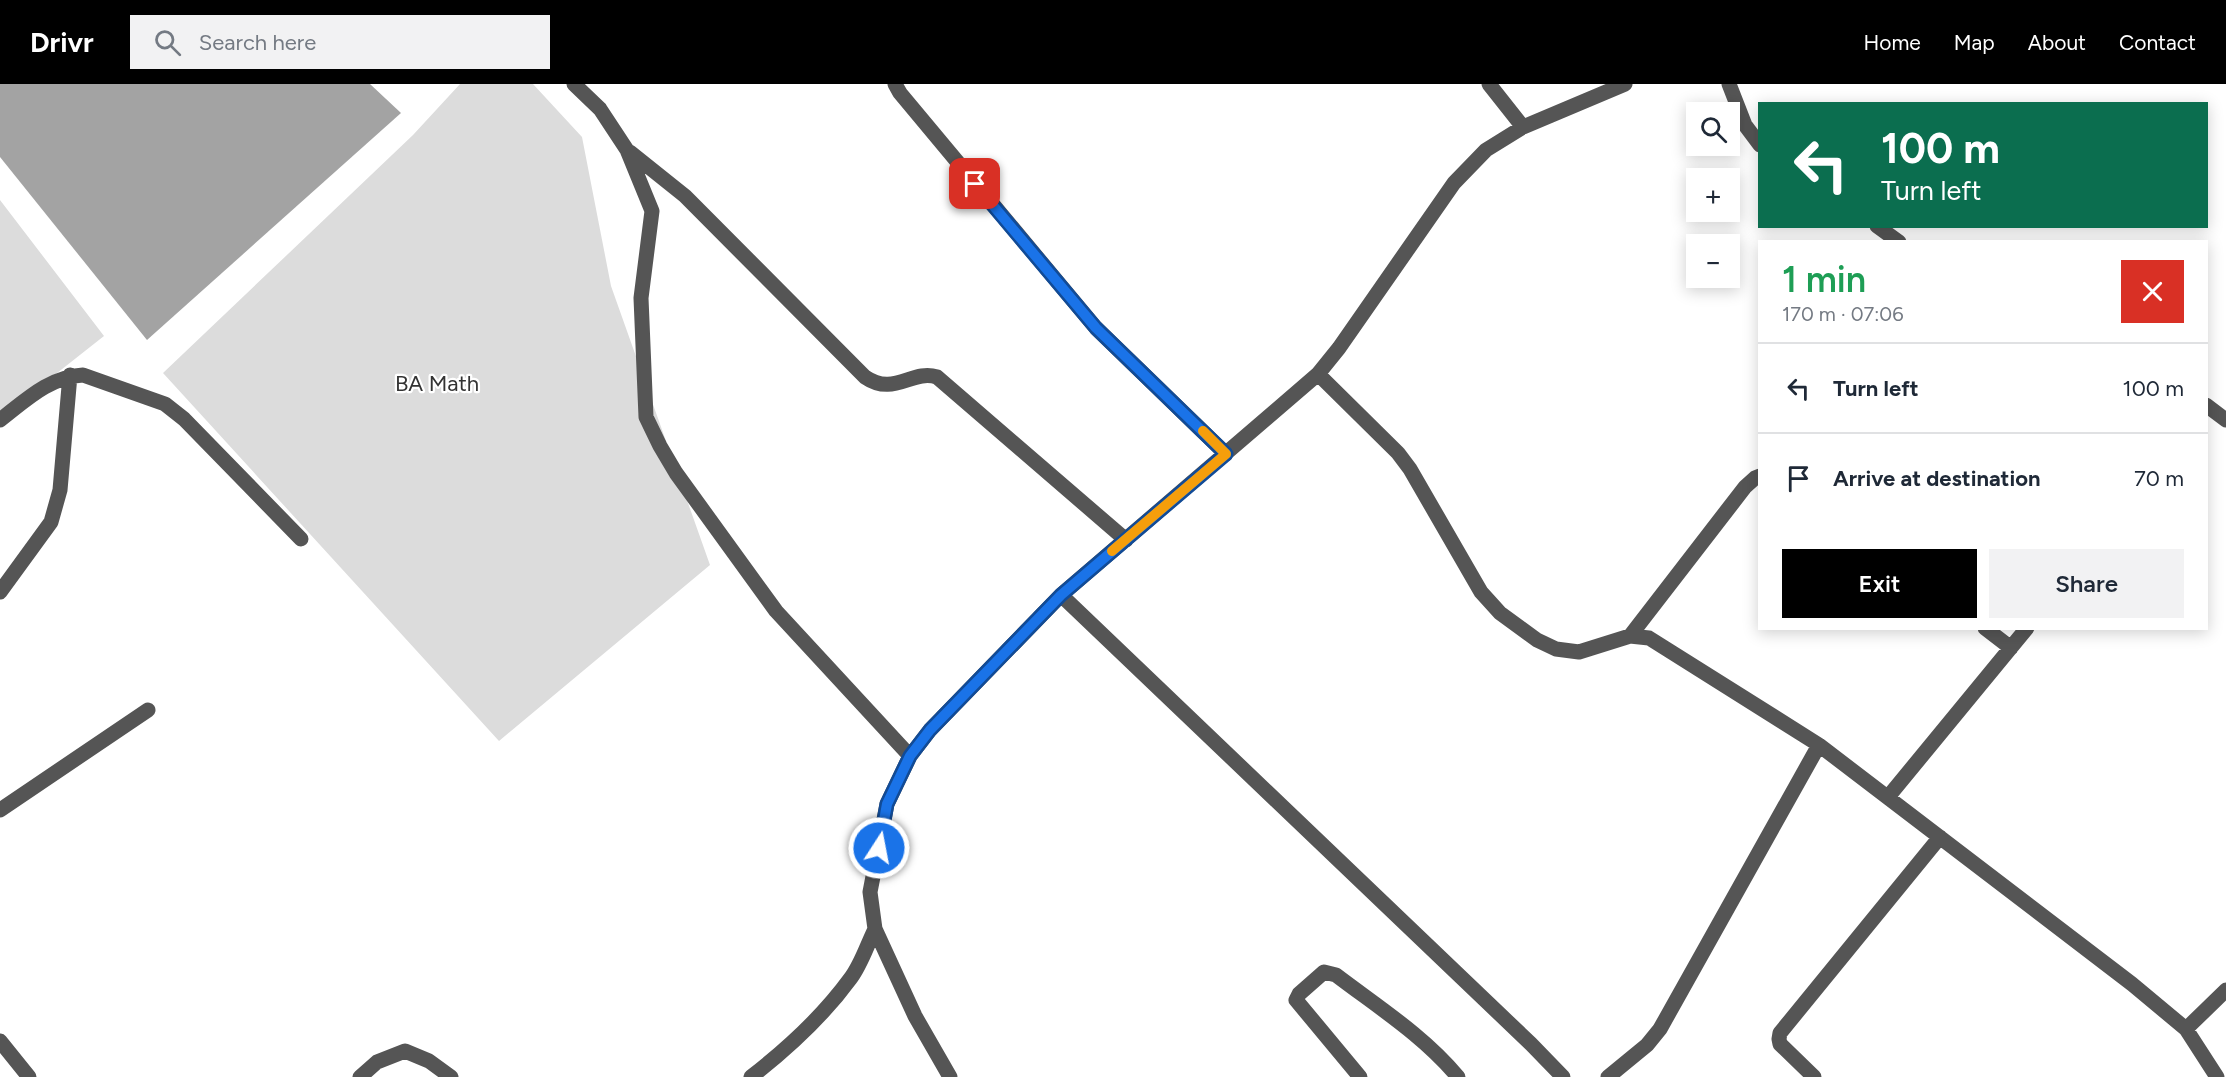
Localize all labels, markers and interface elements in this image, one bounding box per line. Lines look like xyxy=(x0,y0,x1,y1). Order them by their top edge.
search box xyxy=(130,15,550,69)
text: Drivr xyxy=(30,25,94,59)
icon: search xyxy=(151,26,184,59)
text: Search here xyxy=(199,29,316,56)
text: Home xyxy=(1864,30,1921,55)
text: Map xyxy=(1954,30,1995,55)
text: About xyxy=(2028,30,2086,55)
text: Contact xyxy=(2119,30,2196,55)
map controls xyxy=(1686,102,1740,288)
button: search xyxy=(1686,102,1740,156)
text: 100 m xyxy=(1881,123,2000,174)
icon: left xyxy=(1782,126,1860,204)
pin xyxy=(949,158,1000,209)
icon: arrive xyxy=(958,167,991,200)
button: + xyxy=(1686,168,1740,222)
text: Turn left xyxy=(1881,174,1981,207)
button: − xyxy=(1686,234,1740,288)
text: 1 min xyxy=(1782,258,1866,301)
button: close xyxy=(2121,260,2184,323)
text: 170 m · 07:06 xyxy=(1782,302,1904,326)
park label: BA Math xyxy=(395,370,479,397)
icon: left xyxy=(1782,372,1815,405)
text: Turn left xyxy=(1833,375,1919,402)
text: 100 m xyxy=(2123,375,2184,402)
icon: arrive xyxy=(1782,462,1815,495)
text: Arrive at destination xyxy=(1833,465,2041,492)
text: 70 m xyxy=(2134,465,2184,492)
button: Exit xyxy=(1782,549,1977,618)
button: Share xyxy=(1989,549,2184,618)
position arrow xyxy=(847,816,911,880)

